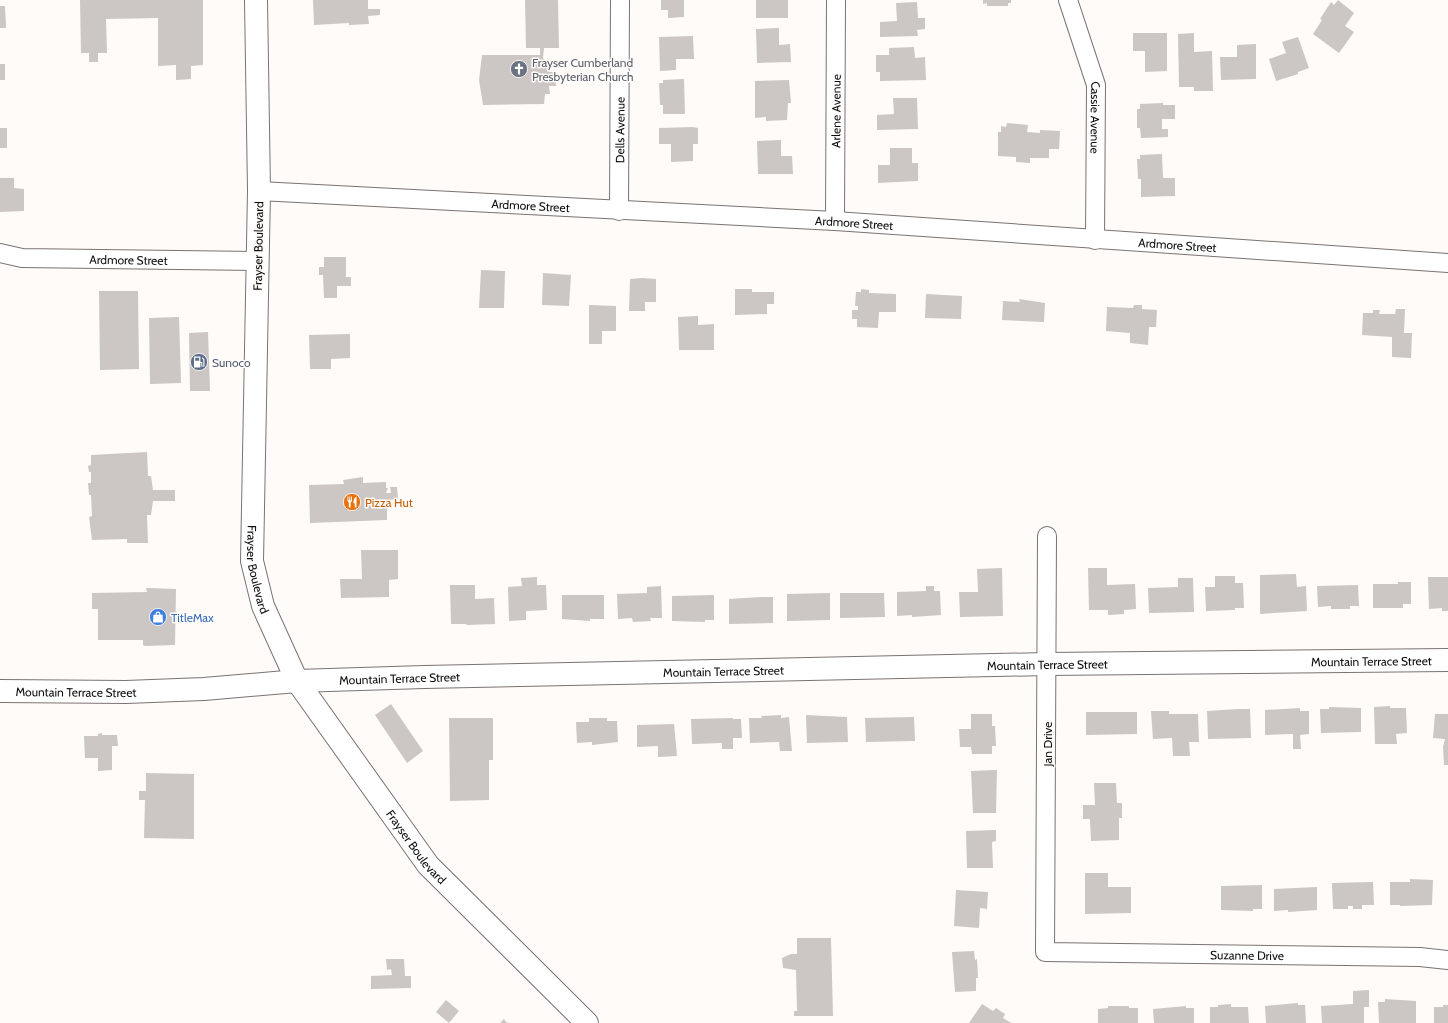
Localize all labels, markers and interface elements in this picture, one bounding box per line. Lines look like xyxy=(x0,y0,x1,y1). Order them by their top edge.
place label: Frayser Cumberland Presbyterian Church xyxy=(532,55,634,84)
church icon: Frayser Cumberland Presbyterian Church xyxy=(509,59,529,79)
street label: Arlene Avenue xyxy=(828,74,843,148)
street label: Cassie Avenue xyxy=(1088,79,1104,154)
street label: Dells Avenue xyxy=(612,97,627,163)
street label: Ardmore Street xyxy=(491,196,570,215)
street label: Frayser Boulevard xyxy=(250,201,266,291)
street label: Ardmore Street xyxy=(815,212,894,232)
street label: Ardmore Street xyxy=(1138,234,1217,255)
street label: Ardmore Street xyxy=(89,251,168,267)
fuel station icon: Sunoco xyxy=(189,352,209,372)
place label: Sunoco xyxy=(212,355,251,370)
restaurant icon: Pizza Hut xyxy=(342,492,362,512)
place label: Pizza Hut xyxy=(365,495,413,510)
street label: Frayser Boulevard xyxy=(244,525,273,616)
shop icon: TitleMax xyxy=(148,607,168,627)
place label: TitleMax xyxy=(171,610,214,625)
street label: Mountain Terrace Street xyxy=(1311,653,1432,669)
street label: Mountain Terrace Street xyxy=(987,656,1108,673)
street label: Mountain Terrace Street xyxy=(663,662,784,680)
street label: Mountain Terrace Street xyxy=(339,669,460,687)
street label: Mountain Terrace Street xyxy=(15,684,137,700)
street label: Jan Drive xyxy=(1040,721,1055,768)
street label: Frayser Boulevard xyxy=(383,807,450,887)
street label: Suzanne Drive xyxy=(1210,947,1284,963)

